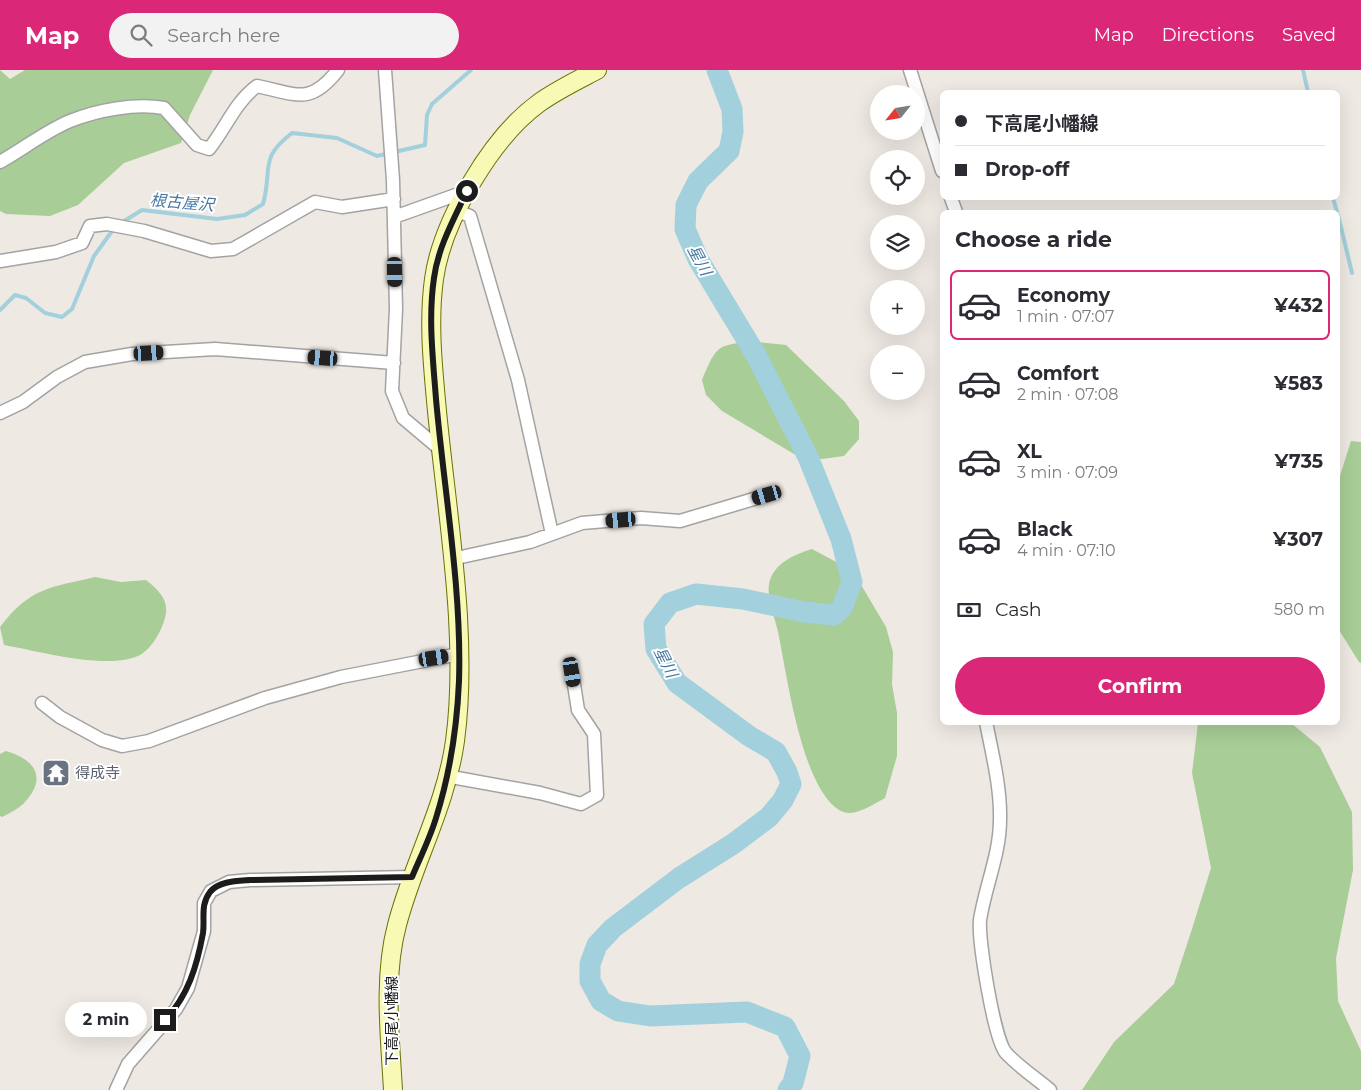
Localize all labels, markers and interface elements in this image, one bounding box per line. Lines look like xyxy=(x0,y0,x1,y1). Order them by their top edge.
search box xyxy=(109,13,459,58)
text: Map xyxy=(25,21,79,50)
icon: search xyxy=(127,21,155,49)
text: Search here xyxy=(167,24,280,47)
text: Map xyxy=(1094,24,1134,46)
text: Directions xyxy=(1162,24,1254,46)
text: Saved xyxy=(1282,24,1336,46)
north arrow xyxy=(870,85,925,140)
map controls xyxy=(870,85,925,400)
text: 下高尾小幡線 xyxy=(985,112,1099,135)
button: locate xyxy=(870,150,925,205)
text: Drop-off xyxy=(985,158,1069,181)
route start xyxy=(456,180,478,202)
water label: 根古屋沢 xyxy=(149,190,217,215)
button: layers xyxy=(870,215,925,270)
text: Choose a ride xyxy=(955,226,1112,253)
water label: 星川 xyxy=(684,242,716,281)
car xyxy=(387,257,402,287)
button: + xyxy=(870,280,925,335)
icon: car xyxy=(957,283,1002,328)
text: Economy xyxy=(1017,284,1110,307)
text: ¥432 xyxy=(1274,294,1323,317)
text: 1 min · 07:07 xyxy=(1017,307,1114,326)
car xyxy=(133,345,164,361)
button: − xyxy=(870,345,925,400)
car xyxy=(307,349,338,367)
icon: car xyxy=(957,361,1002,406)
text: Comfort xyxy=(1017,362,1099,385)
text: ¥583 xyxy=(1274,372,1323,395)
text: 2 min · 07:08 xyxy=(1017,385,1119,404)
icon: car xyxy=(957,439,1002,484)
text: XL xyxy=(1017,440,1042,463)
text: ¥735 xyxy=(1275,450,1323,473)
text: 3 min · 07:09 xyxy=(1017,463,1118,482)
car xyxy=(750,484,783,506)
car xyxy=(605,511,636,529)
icon: car xyxy=(957,517,1002,562)
text: Black xyxy=(1017,518,1073,541)
text: ¥307 xyxy=(1273,528,1323,551)
text: 4 min · 07:10 xyxy=(1017,541,1116,560)
icon: cash xyxy=(955,596,983,624)
text: Cash xyxy=(995,598,1042,621)
text: 580 m xyxy=(1274,600,1325,619)
water label: 星川 xyxy=(650,644,682,683)
car xyxy=(418,648,449,668)
car xyxy=(562,656,581,688)
button: Confirm xyxy=(955,657,1325,715)
temple icon: 得成寺 xyxy=(41,758,71,788)
place label: 得成寺 xyxy=(75,763,120,782)
street label: 下高尾小幡線 xyxy=(382,976,401,1066)
callout: 2 min xyxy=(65,1002,148,1038)
route end xyxy=(154,1009,176,1031)
text: 2 min xyxy=(83,1010,129,1029)

